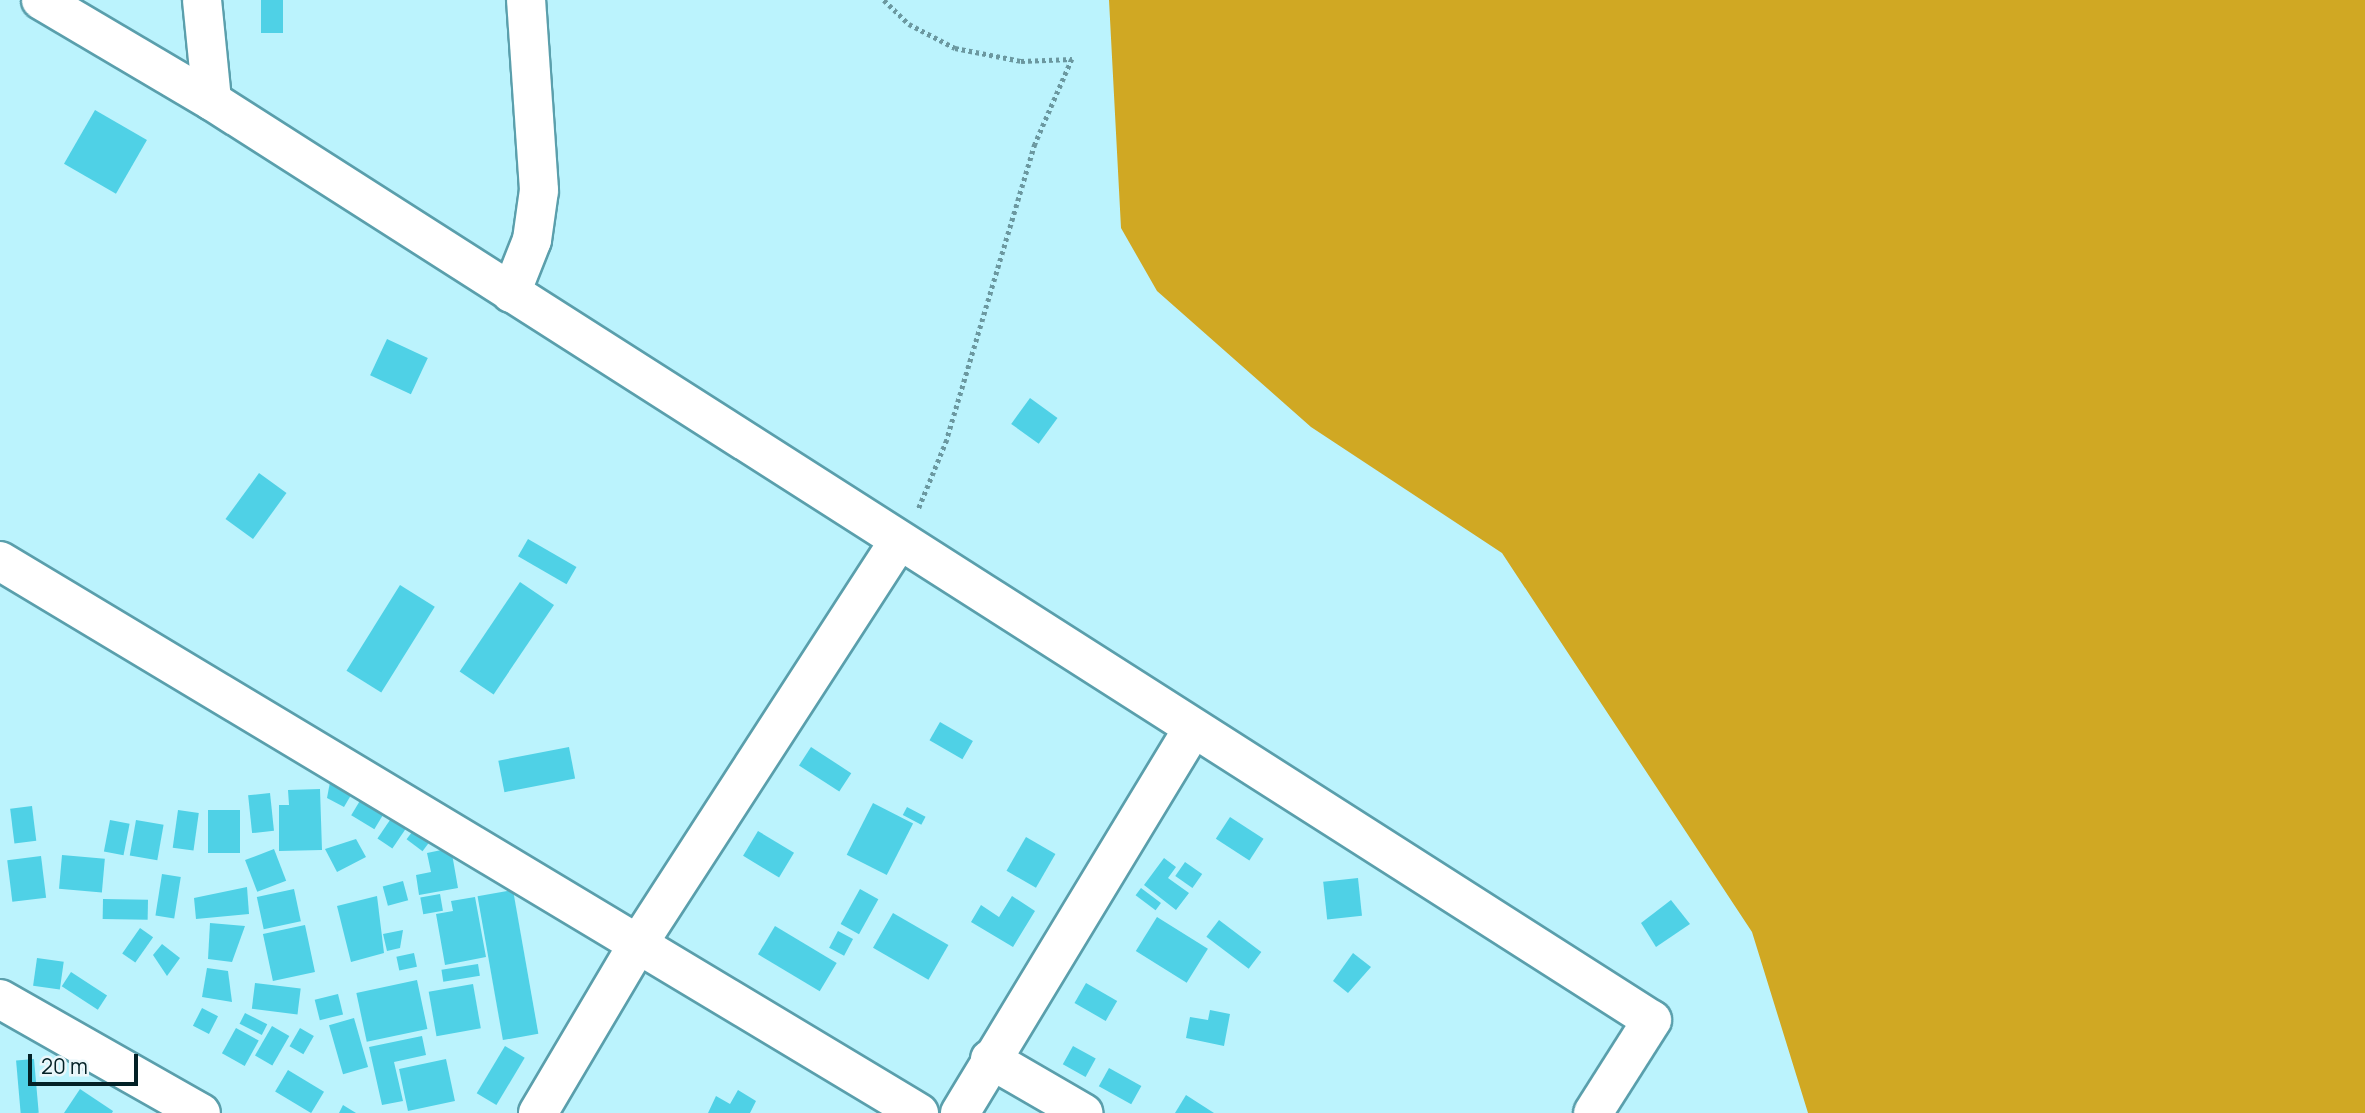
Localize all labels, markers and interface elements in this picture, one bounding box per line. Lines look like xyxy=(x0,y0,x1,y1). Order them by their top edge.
scale bar xyxy=(32,1040,142,1084)
text: 20 m xyxy=(41,1052,88,1080)

